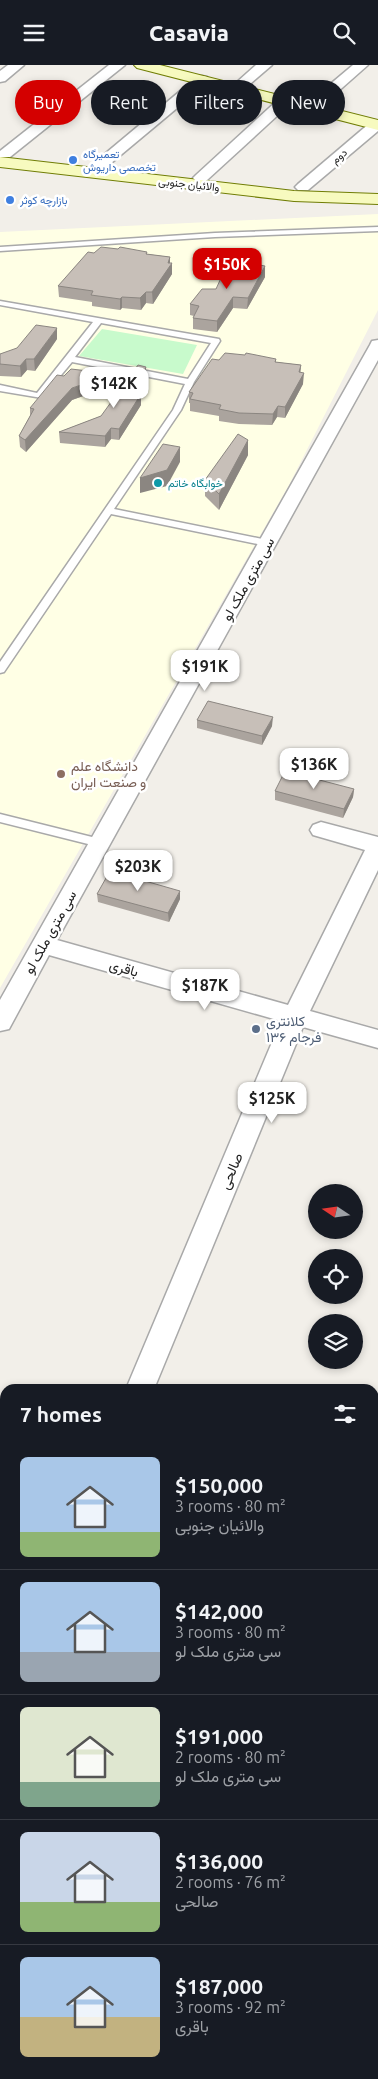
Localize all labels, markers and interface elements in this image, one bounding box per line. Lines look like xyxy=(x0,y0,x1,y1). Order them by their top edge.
icon: menu xyxy=(20,19,48,47)
icon: search xyxy=(330,19,358,47)
text: Casavia xyxy=(149,20,229,45)
chip: Buy xyxy=(15,80,81,125)
chip: Rent xyxy=(91,80,166,125)
chip: Filters xyxy=(176,80,262,125)
chip: New xyxy=(272,80,345,125)
street label: دوم xyxy=(329,146,351,167)
place label: تعمیرگاه تخصصی داریوش xyxy=(83,148,157,174)
marker: تعمیرگاه تخصصی داریوش xyxy=(67,154,79,166)
street label: والائیان جنوبی xyxy=(158,175,220,194)
marker: بازارچه کوثر xyxy=(4,194,16,206)
place label: بازارچه کوثر xyxy=(19,194,68,208)
pin: $150K xyxy=(192,247,262,290)
text: $150K xyxy=(204,255,250,273)
pin: $142K xyxy=(79,367,149,409)
text: $142K xyxy=(91,374,137,392)
marker: خوابگاه خاتم xyxy=(152,477,164,489)
place label: خوابگاه خاتم xyxy=(168,477,223,491)
street label: سی متری ملک لو xyxy=(218,535,278,624)
pin: $191K xyxy=(170,649,240,692)
text: $191K xyxy=(182,657,228,675)
pin: $136K xyxy=(279,747,349,790)
text: $136K xyxy=(291,755,337,773)
place label: دانشگاه علم و صنعت ایران xyxy=(71,758,146,791)
marker: دانشگاه علم و صنعت ایران xyxy=(55,768,67,780)
pin: $203K xyxy=(103,849,173,892)
text: $203K xyxy=(115,857,161,875)
street label: سی متری ملک لو xyxy=(20,888,80,977)
street label: باقری xyxy=(107,956,140,981)
pin: $187K xyxy=(170,969,240,1011)
text: $187K xyxy=(182,976,228,994)
place label: کلانتری ۱۳۶ فرجام xyxy=(266,1013,321,1046)
marker: کلانتری ۱۳۶ فرجام xyxy=(250,1023,262,1035)
pin: $125K xyxy=(237,1081,307,1124)
text: $125K xyxy=(249,1089,295,1107)
street label: صالحی xyxy=(216,1150,247,1192)
north arrow xyxy=(308,1184,362,1239)
map controls xyxy=(308,1184,363,1369)
button: locate xyxy=(308,1249,363,1304)
button: layers xyxy=(308,1314,363,1369)
icon: filters xyxy=(331,1400,359,1428)
text: 7 homes xyxy=(20,1402,102,1426)
text: $150,000 xyxy=(175,1473,263,1497)
icon: home xyxy=(60,1477,120,1537)
text: 3 rooms · 80 m² xyxy=(175,1497,286,1515)
text: والائیان جنوبی xyxy=(175,1516,264,1534)
text: $142,000 xyxy=(175,1599,263,1623)
icon: home xyxy=(60,1602,120,1662)
text: 3 rooms · 80 m² xyxy=(175,1623,286,1641)
text: سی متری ملک لو xyxy=(175,1642,281,1660)
text: $191,000 xyxy=(175,1724,263,1748)
icon: home xyxy=(60,1727,120,1787)
text: 2 rooms · 80 m² xyxy=(175,1748,286,1766)
text: سی متری ملک لو xyxy=(175,1767,281,1785)
text: $136,000 xyxy=(175,1849,263,1873)
icon: home xyxy=(60,1852,120,1912)
text: 2 rooms · 76 m² xyxy=(175,1873,286,1891)
text: صالحی xyxy=(175,1892,218,1910)
text: $187,000 xyxy=(175,1974,263,1998)
icon: home xyxy=(60,1977,120,2037)
text: 3 rooms · 92 m² xyxy=(175,1998,286,2016)
text: باقری xyxy=(175,2017,209,2035)

